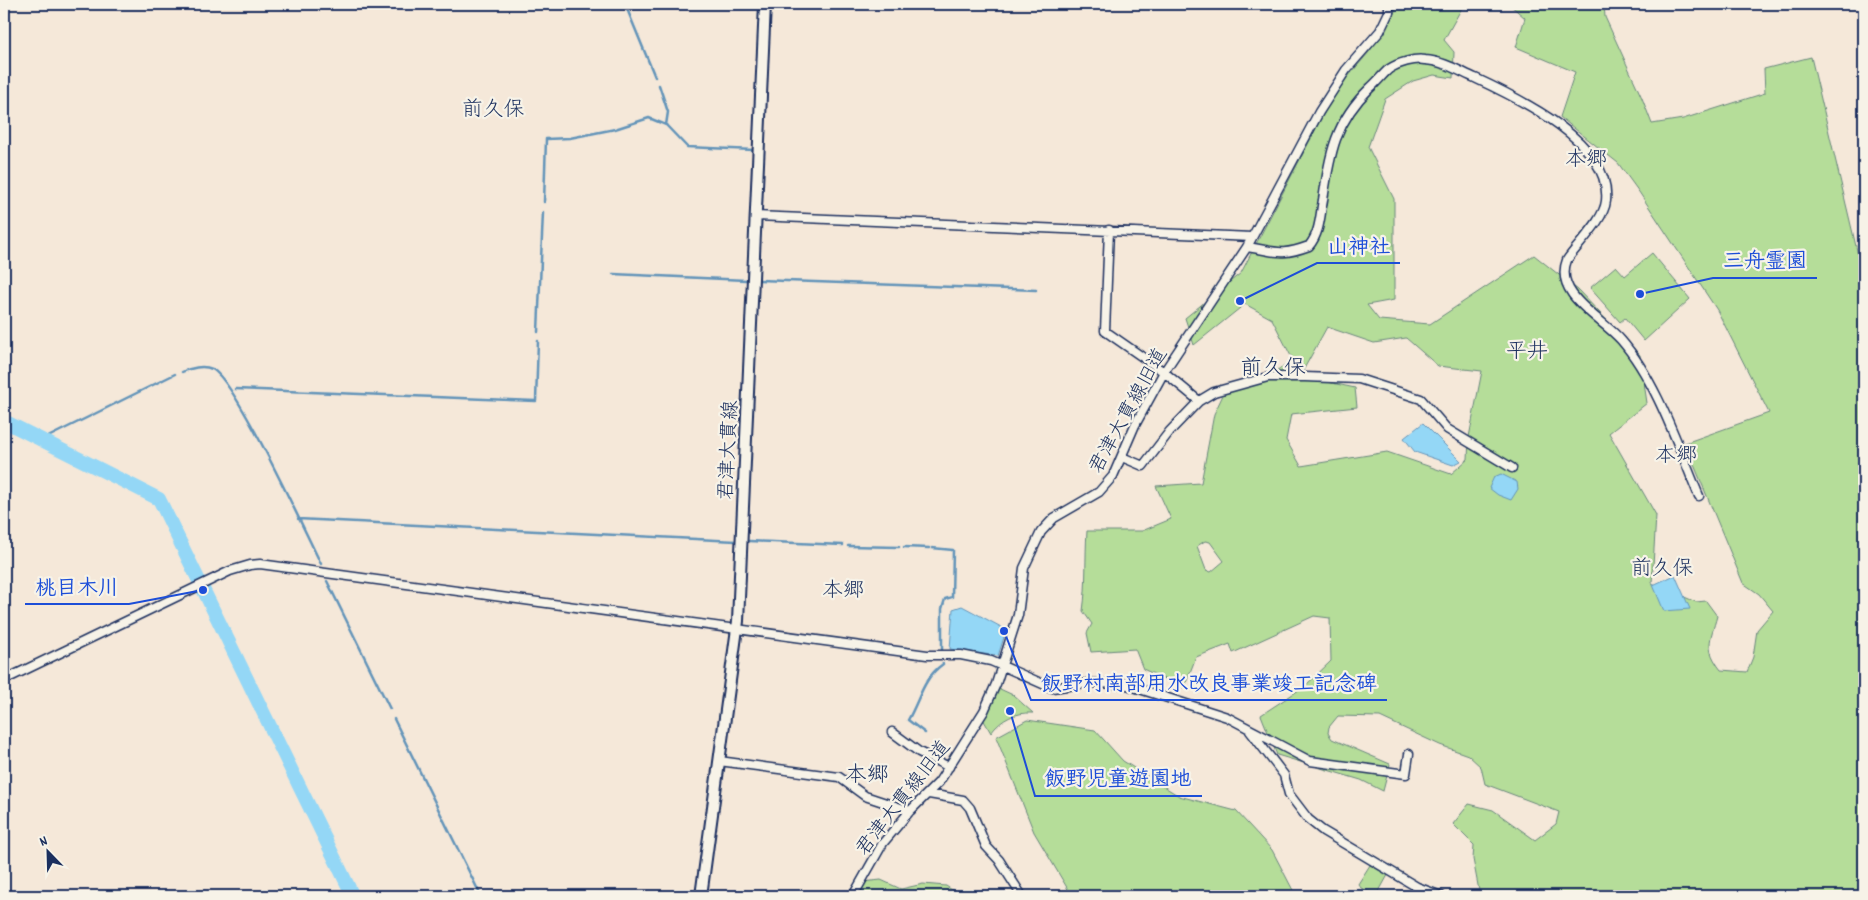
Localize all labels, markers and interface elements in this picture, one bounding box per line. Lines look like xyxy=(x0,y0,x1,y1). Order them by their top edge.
district label: 前久保 xyxy=(462,96,525,126)
district label: 本郷 xyxy=(1565,146,1607,176)
callout: 山神社 xyxy=(1317,227,1400,263)
text: 山神社 xyxy=(1328,234,1391,264)
callout: 三舟霊園 xyxy=(1713,242,1817,278)
text: 三舟霊園 xyxy=(1723,248,1807,278)
district label: 平井 xyxy=(1506,338,1548,368)
street label: 君津大貫線旧道 xyxy=(1083,343,1176,479)
district label: 前久保 xyxy=(1240,354,1306,385)
street label: 君津大貫線 xyxy=(713,399,747,501)
district label: 本郷 xyxy=(1655,442,1697,472)
district label: 前久保 xyxy=(1631,555,1694,585)
callout: 桃目木川 xyxy=(25,568,129,604)
text: 桃目木川 xyxy=(35,575,119,605)
district label: 本郷 xyxy=(822,577,864,607)
callout: 飯野村南部用水改良事業竣工記念碑 xyxy=(1031,664,1387,700)
text: 飯野村南部用水改良事業竣工記念碑 xyxy=(1041,671,1377,701)
street label: 君津大貫線旧道 xyxy=(850,735,958,863)
callout: 飯野児童遊園地 xyxy=(1035,760,1202,796)
district label: 本郷 xyxy=(845,761,889,792)
text: 飯野児童遊園地 xyxy=(1045,766,1192,796)
north arrow xyxy=(22,828,72,878)
text: N xyxy=(37,831,51,852)

